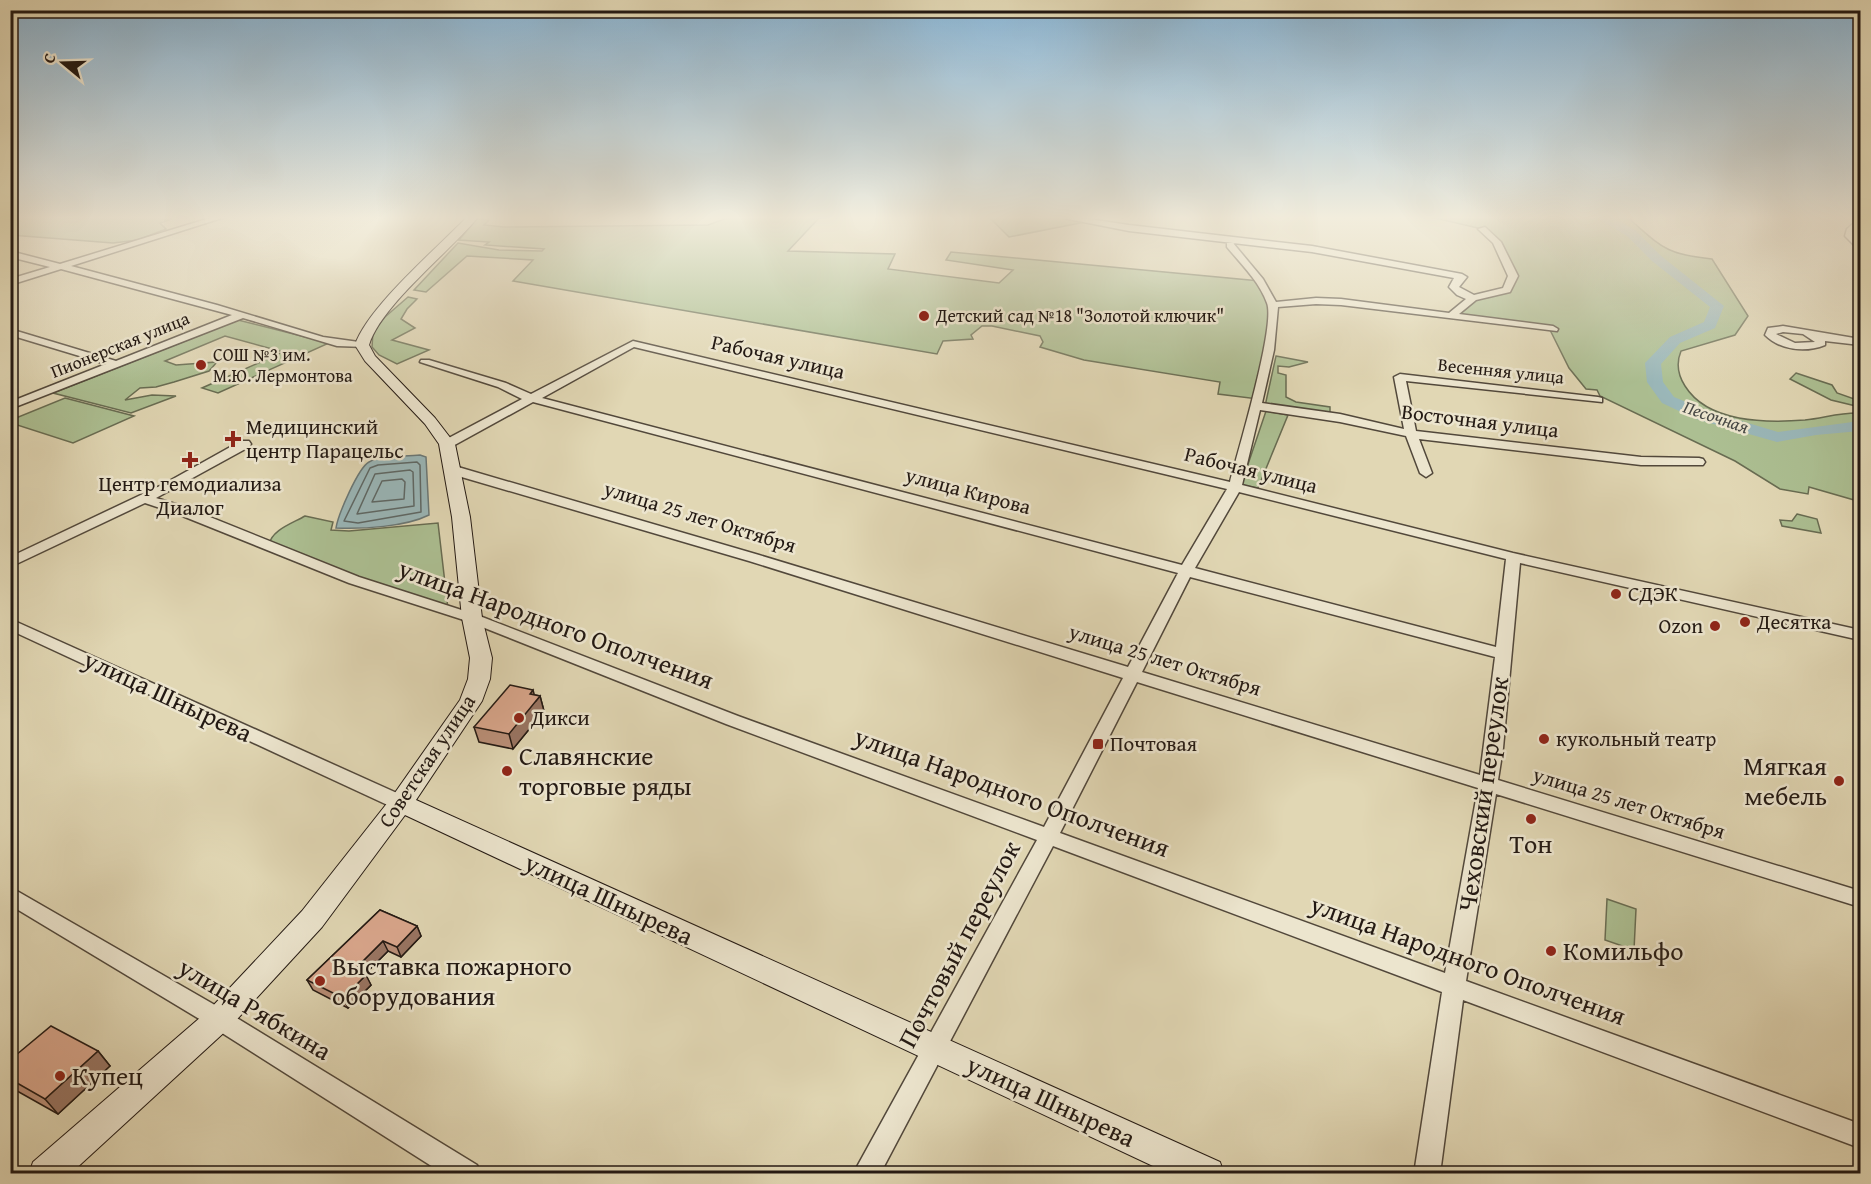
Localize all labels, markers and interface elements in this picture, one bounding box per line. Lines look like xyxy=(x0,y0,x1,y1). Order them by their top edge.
north arrow xyxy=(33,33,93,93)
text: С xyxy=(36,50,62,66)
place label: Детский сад №18 "Золотой ключик" xyxy=(935,302,1224,329)
street label: Пионерская улица xyxy=(46,304,194,385)
marker: Детский сад №18 "Золотой ключик" xyxy=(917,309,931,323)
street label: Рабочая улица xyxy=(708,326,848,387)
place label: СОШ №3 им. М.Ю. Лермонтова xyxy=(213,341,353,389)
street label: Весенняя улица xyxy=(1437,350,1566,391)
marker: СОШ №3 им. М.Ю. Лермонтова xyxy=(194,358,208,372)
water label: Песочная xyxy=(1680,393,1753,440)
street label: Восточная улица xyxy=(1400,395,1560,446)
place label: Медицинский центр Парацельс xyxy=(246,411,404,466)
marker: Медицинский центр Парацельс xyxy=(224,430,242,448)
street label: Рабочая улица xyxy=(1181,438,1321,501)
marker: Центр гемодиализа Диалог xyxy=(181,451,199,469)
street label: улица Кирова xyxy=(901,459,1034,522)
place label: Центр гемодиализа Диалог xyxy=(98,468,282,523)
street label: улица 25 лет Октября xyxy=(599,472,800,561)
street label: улица Народного Ополчения xyxy=(392,548,719,699)
place label: СДЭК xyxy=(1628,578,1678,609)
marker: СДЭК xyxy=(1609,587,1623,601)
place label: Десятка xyxy=(1756,606,1831,637)
place label: Ozon xyxy=(1659,610,1703,641)
street label: улица 25 лет Октября xyxy=(1064,615,1265,704)
marker: Десятка xyxy=(1738,615,1752,629)
marker: Ozon xyxy=(1708,619,1722,633)
street label: улица Шнырева xyxy=(76,639,260,752)
street label: Чеховский переулок xyxy=(1447,674,1518,914)
street label: Советская улица xyxy=(371,688,483,833)
place label: Дикси xyxy=(530,702,590,733)
marker: Дикси xyxy=(512,711,526,725)
street label: улица Народного Ополчения xyxy=(848,716,1175,867)
place label: кукольный театр xyxy=(1556,723,1716,754)
place label: Почтовая xyxy=(1110,728,1198,759)
marker: кукольный театр xyxy=(1537,732,1551,746)
place label: Славянские торговые ряды xyxy=(519,736,691,805)
marker: Почтовая xyxy=(1091,737,1105,751)
place label: Мягкая мебель xyxy=(1743,746,1827,815)
street label: улица 25 лет Октября xyxy=(1528,758,1729,847)
marker: Славянские торговые ряды xyxy=(500,764,514,778)
marker: Мягкая мебель xyxy=(1832,774,1846,788)
marker: Тон xyxy=(1524,812,1538,826)
place label: Тон xyxy=(1510,824,1552,863)
street label: Почтовый переулок xyxy=(888,833,1030,1054)
street label: улица Шнырева xyxy=(517,842,701,955)
street label: улица Народного Ополчения xyxy=(1304,884,1631,1035)
place label: Комильфо xyxy=(1563,931,1684,970)
marker: Комильфо xyxy=(1544,944,1558,958)
place label: Выставка пожарного оборудования xyxy=(332,946,572,1015)
street label: улица Рябкина xyxy=(170,947,340,1070)
marker: Выставка пожарного оборудования xyxy=(313,974,327,988)
street label: улица Шнырева xyxy=(959,1044,1143,1157)
place label: Купец xyxy=(72,1056,143,1095)
marker: Купец xyxy=(53,1069,67,1083)

